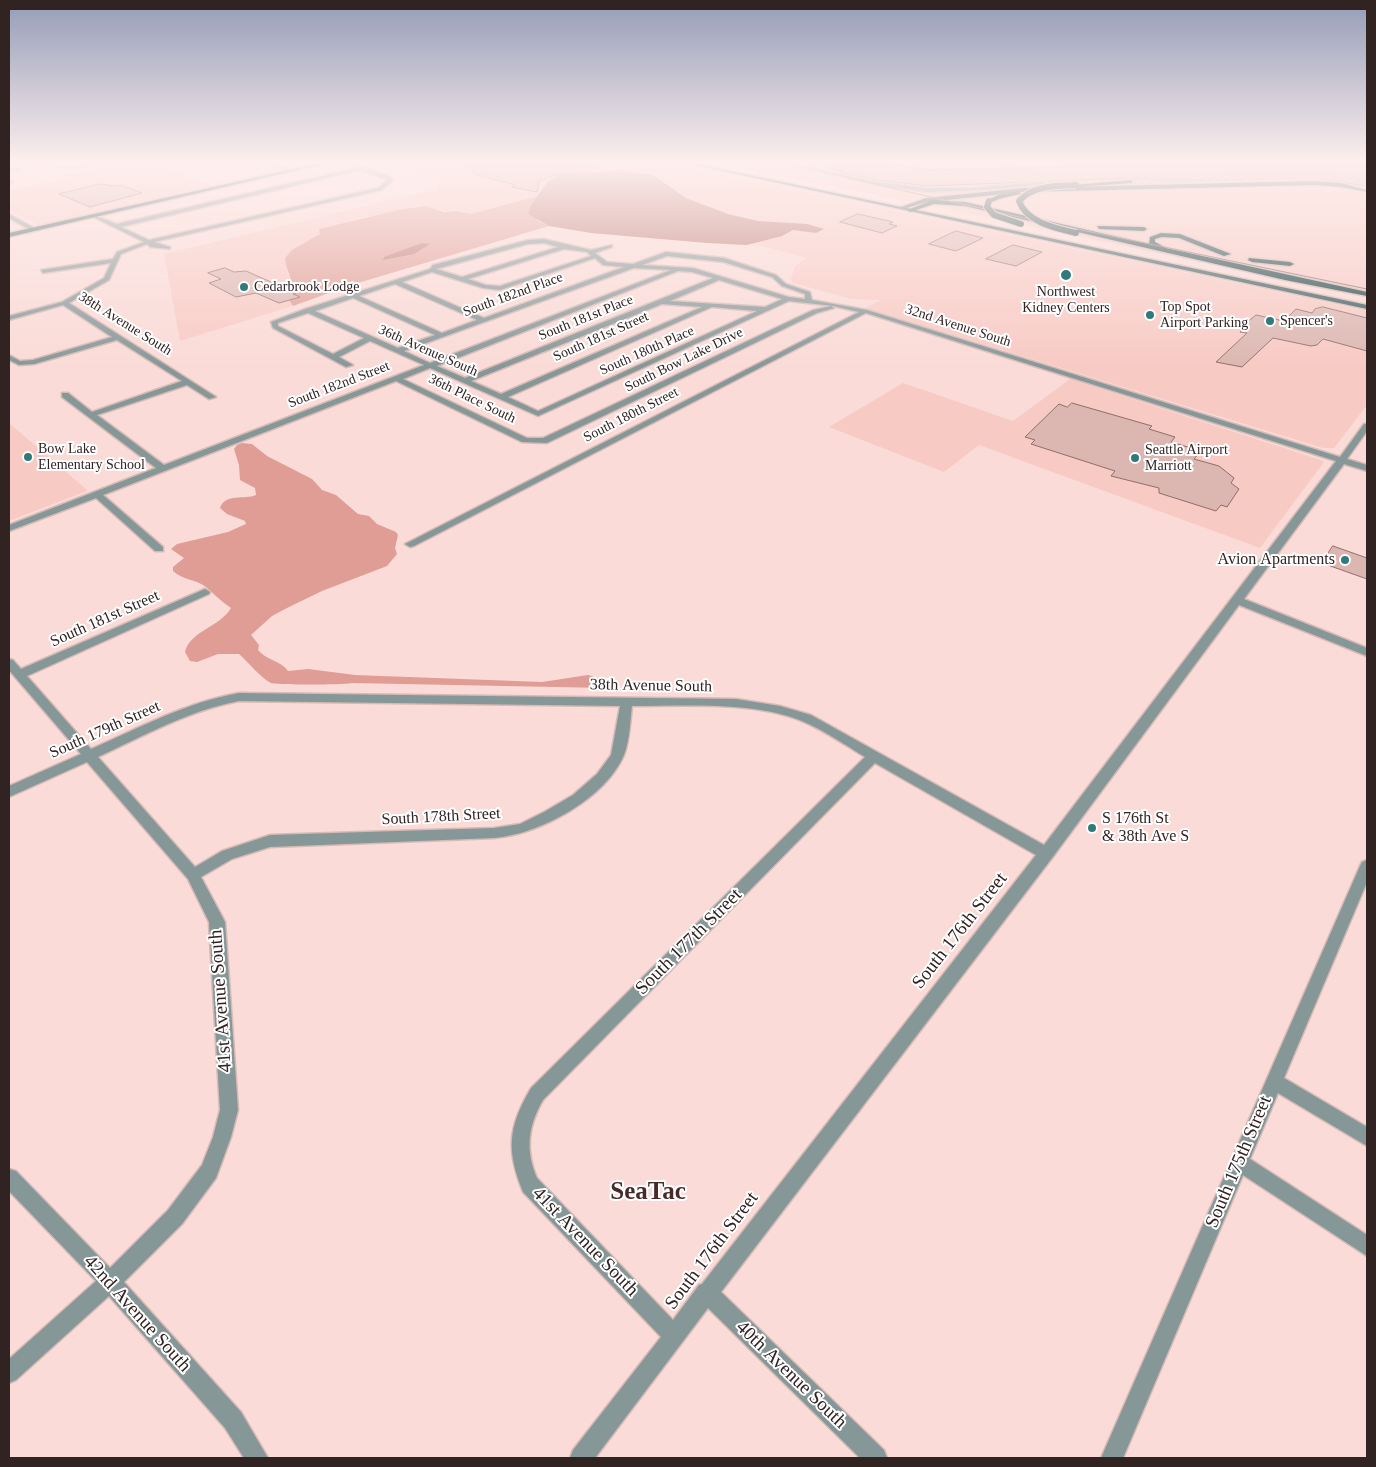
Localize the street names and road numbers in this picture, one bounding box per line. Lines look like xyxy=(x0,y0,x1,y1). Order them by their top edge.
street label: South 182nd Place xyxy=(461,269,565,321)
street label: 38th Avenue South xyxy=(75,289,175,359)
street label: South 181st Place xyxy=(536,291,636,345)
street label: 32nd Avenue South xyxy=(903,301,1013,351)
street label: South 181st Street xyxy=(551,308,651,366)
street label: 36th Avenue South xyxy=(376,322,480,380)
street label: South 180th Place xyxy=(597,323,697,379)
street label: South Bow Lake Drive xyxy=(622,324,746,396)
street label: South 182nd Street xyxy=(286,358,392,412)
street label: 36th Place South xyxy=(426,371,518,427)
street label: South 180th Street xyxy=(581,384,681,446)
street label: South 181st Street xyxy=(47,586,163,652)
street label: 38th Avenue South xyxy=(590,675,712,697)
street label: South 179th Street xyxy=(47,697,163,763)
street label: South 178th Street xyxy=(381,804,501,830)
street label: South 176th Street xyxy=(907,868,1013,994)
street label: South 177th Street xyxy=(631,884,747,1000)
street label: 41st Avenue South xyxy=(205,929,237,1073)
street label: South 175th Street xyxy=(1201,1092,1277,1232)
street label: 41st Avenue South xyxy=(527,1183,643,1301)
street label: South 176th Street xyxy=(660,1188,764,1314)
street label: 42nd Avenue South xyxy=(79,1251,195,1377)
street label: 40th Avenue South xyxy=(731,1316,851,1434)

